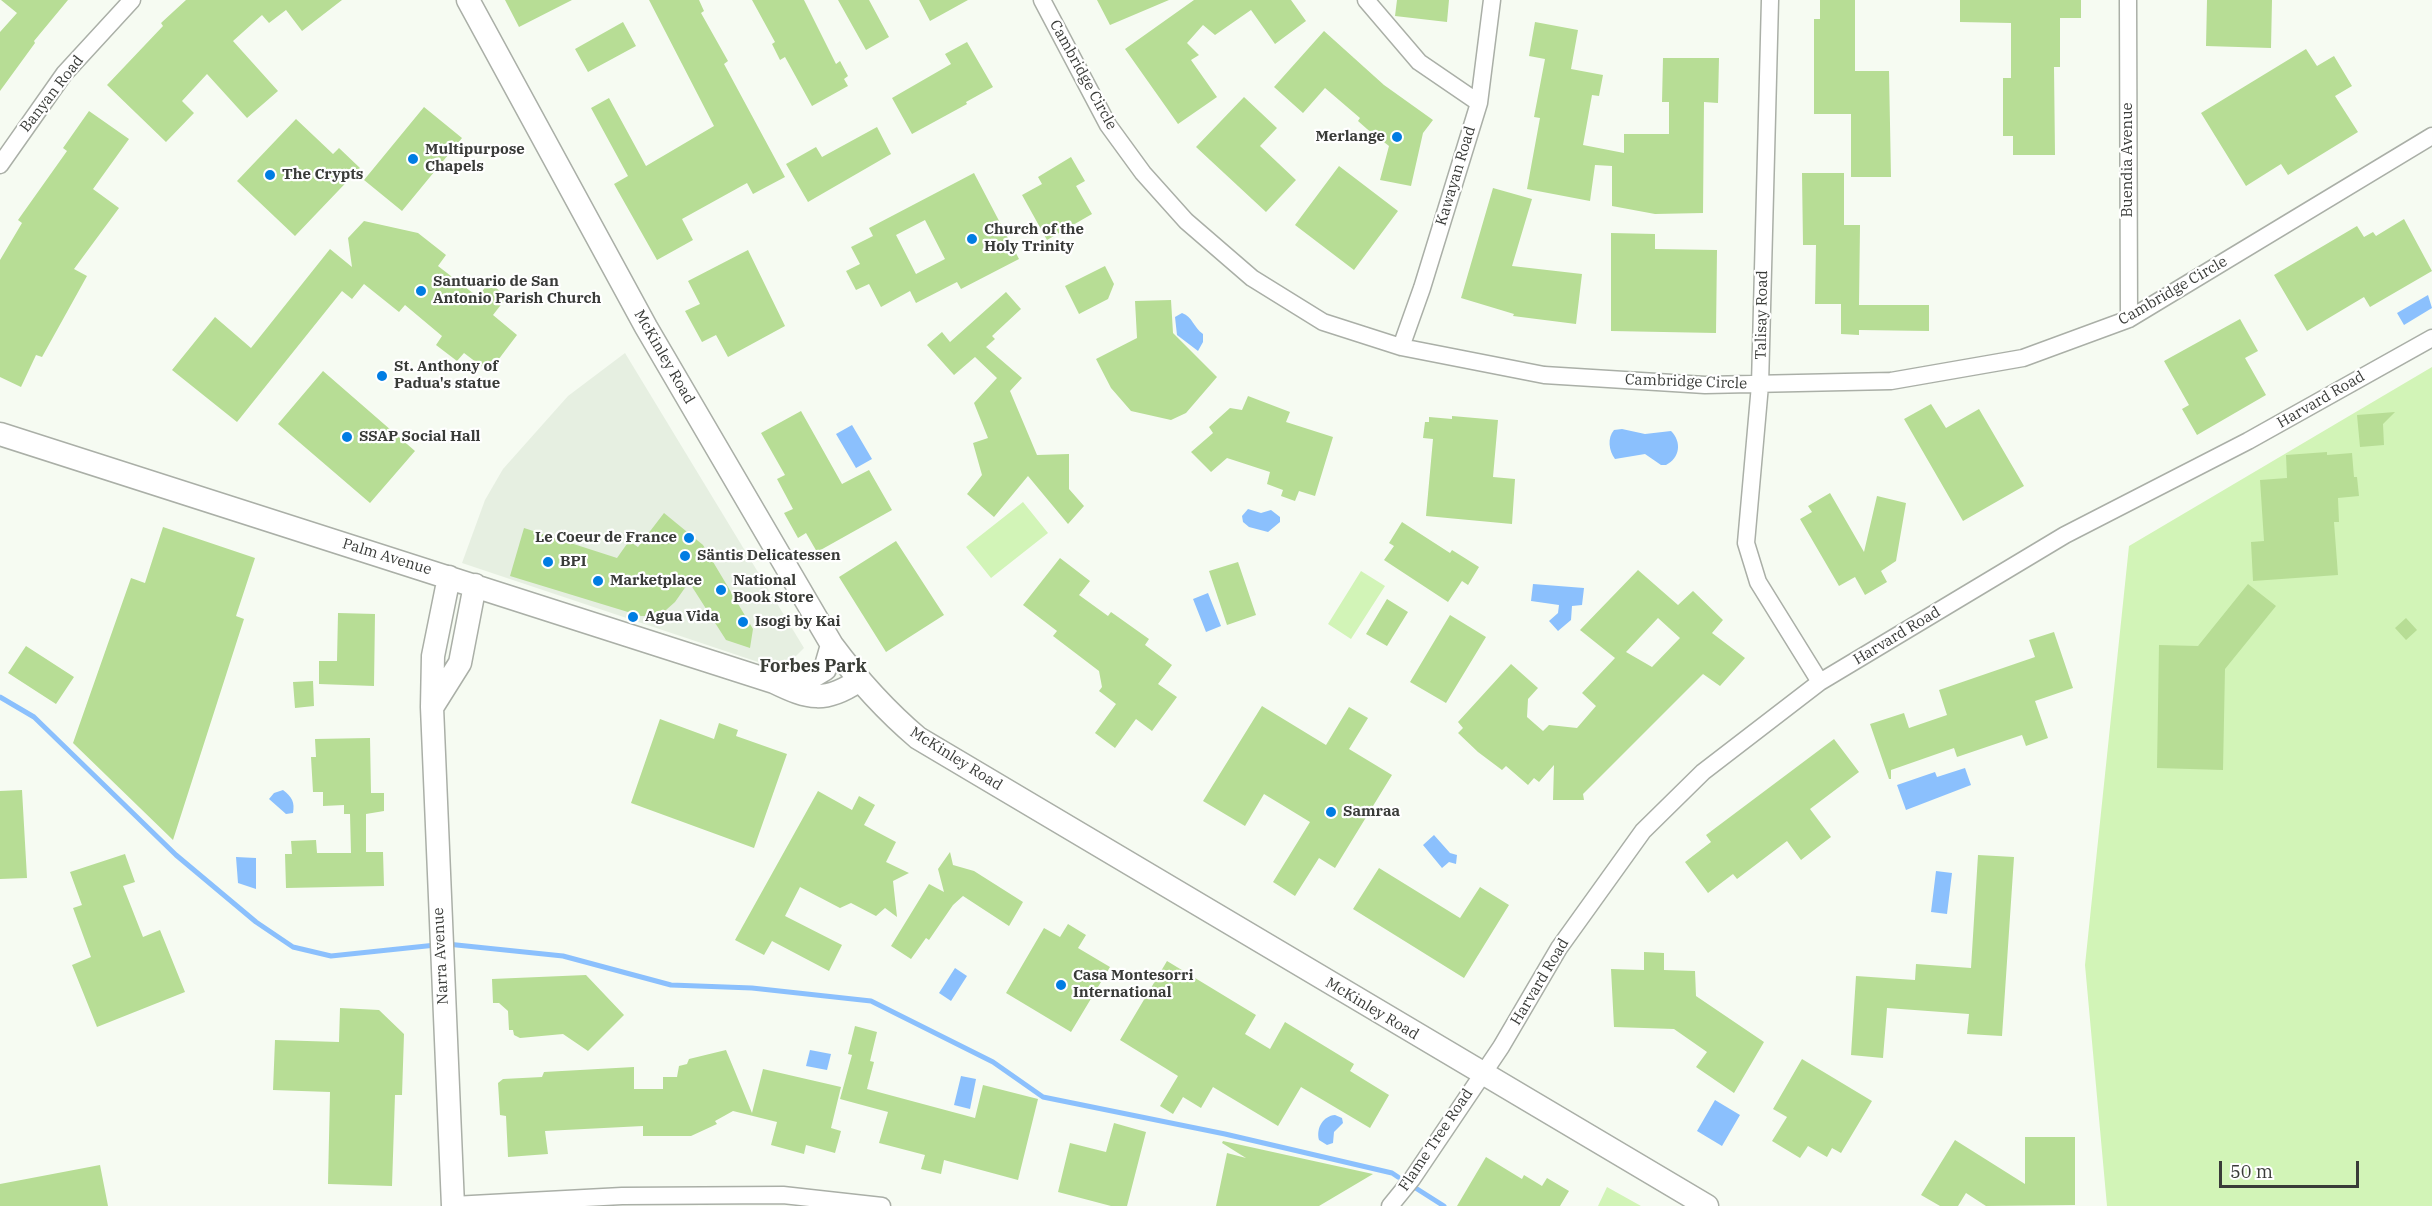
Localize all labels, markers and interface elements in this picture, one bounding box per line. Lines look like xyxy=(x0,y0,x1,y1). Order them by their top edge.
street label: Cambridge Circle xyxy=(1045,17,1121,133)
street label: Banyan Road xyxy=(16,52,88,136)
street label: Buendia Avenue xyxy=(2119,102,2137,218)
street label: Kawayan Road xyxy=(1432,124,1480,228)
place label: Merlange xyxy=(1315,128,1385,146)
marker: Merlange xyxy=(1390,130,1404,144)
place label: Multipurpose Chapels xyxy=(425,141,525,176)
marker: Multipurpose Chapels xyxy=(406,152,420,166)
place label: The Crypts xyxy=(282,166,363,184)
marker: The Crypts xyxy=(263,168,277,182)
place label: Church of the Holy Trinity xyxy=(984,221,1084,256)
marker: Church of the Holy Trinity xyxy=(965,232,979,246)
street label: Cambridge Circle xyxy=(2115,253,2231,329)
street label: Talisay Road xyxy=(1752,270,1772,360)
place label: Santuario de San Antonio Parish Church xyxy=(433,273,601,308)
marker: Santuario de San Antonio Parish Church xyxy=(414,284,428,298)
street label: McKinley Road xyxy=(630,307,698,407)
place label: St. Anthony of Padua's statue xyxy=(394,358,500,393)
street label: Harvard Road xyxy=(2274,368,2368,432)
marker: St. Anthony of Padua's statue xyxy=(375,369,389,383)
street label: Cambridge Circle xyxy=(1624,371,1748,393)
place label: SSAP Social Hall xyxy=(359,428,480,446)
marker: SSAP Social Hall xyxy=(340,430,354,444)
place label: Le Coeur de France xyxy=(535,529,677,547)
marker: Le Coeur de France xyxy=(682,531,696,545)
street label: Palm Avenue xyxy=(340,535,434,579)
place label: Säntis Delicatessen xyxy=(697,547,841,565)
marker: Säntis Delicatessen xyxy=(678,549,692,563)
place label: BPI xyxy=(560,553,587,571)
marker: BPI xyxy=(541,555,555,569)
place label: Marketplace xyxy=(610,572,702,590)
place label: National Book Store xyxy=(733,572,814,607)
marker: Marketplace xyxy=(591,574,605,588)
marker: National Book Store xyxy=(714,583,728,597)
street label: Harvard Road xyxy=(1850,603,1944,669)
place label: Agua Vida xyxy=(645,608,719,626)
marker: Agua Vida xyxy=(626,610,640,624)
place label: Isogi by Kai xyxy=(755,613,841,631)
marker: Isogi by Kai xyxy=(736,615,750,629)
district label: Forbes Park xyxy=(759,656,867,678)
street label: McKinley Road xyxy=(907,723,1005,795)
place label: Samraa xyxy=(1343,803,1400,821)
marker: Samraa xyxy=(1324,805,1338,819)
street label: Narra Avenue xyxy=(429,907,453,1005)
street label: Harvard Road xyxy=(1507,935,1573,1029)
place label: Casa Montesorri International xyxy=(1073,967,1193,1002)
street label: McKinley Road xyxy=(1322,974,1422,1044)
marker: Casa Montesorri International xyxy=(1054,978,1068,992)
street label: Flame Tree Road xyxy=(1395,1085,1477,1195)
scale bar xyxy=(2222,1149,2362,1187)
text: 50 m xyxy=(2230,1160,2273,1183)

